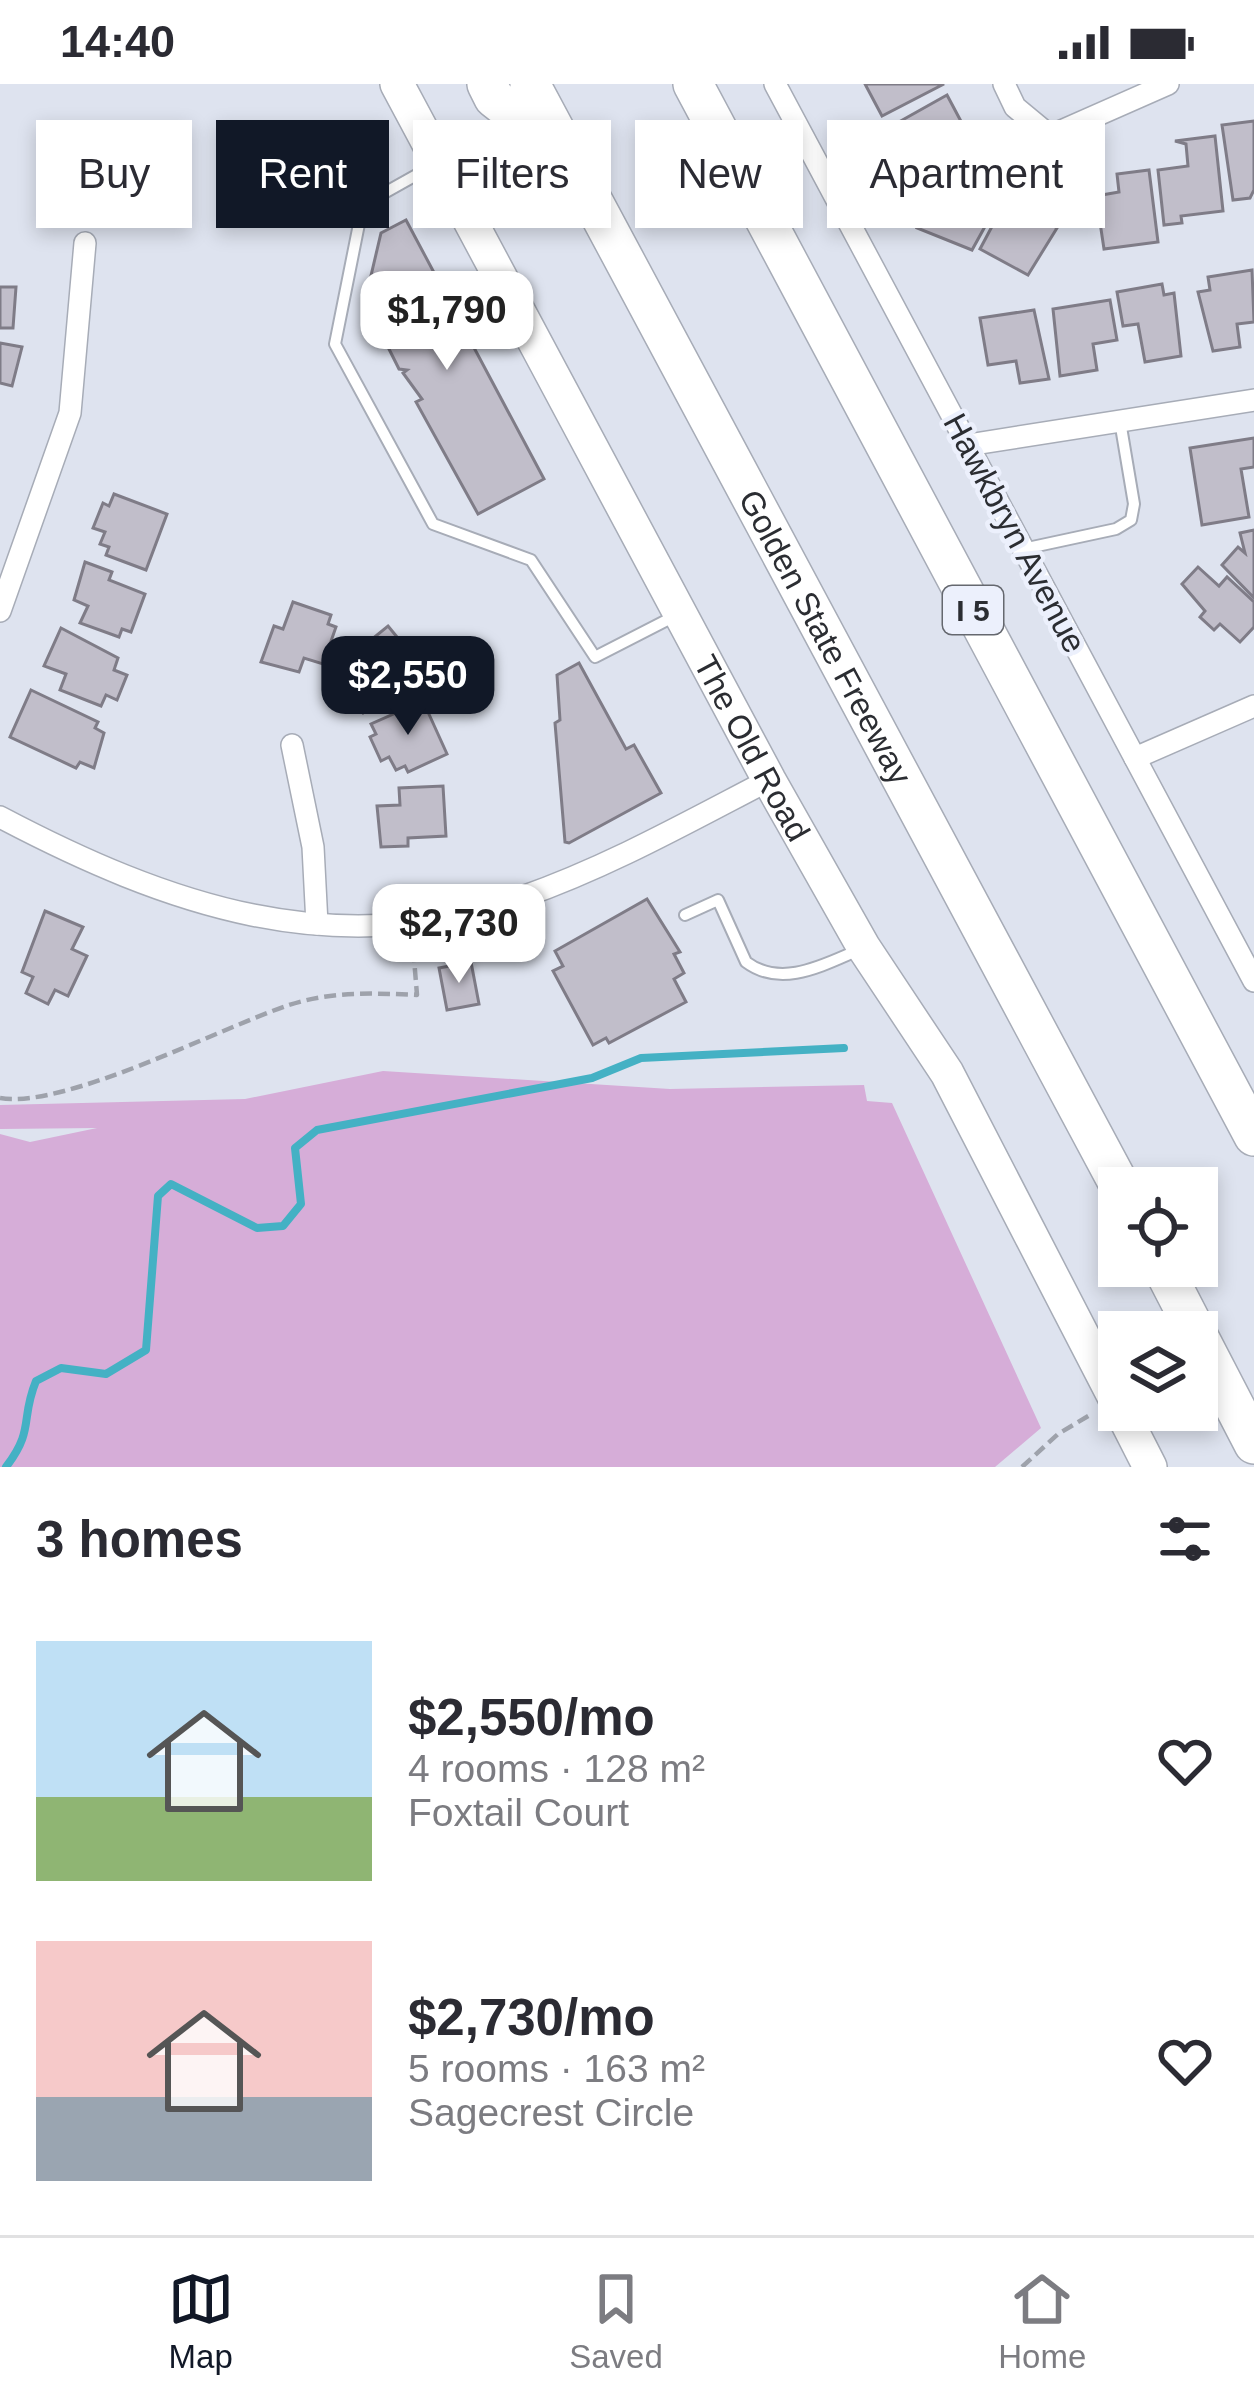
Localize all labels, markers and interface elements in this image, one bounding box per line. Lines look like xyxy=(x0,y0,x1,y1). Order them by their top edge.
text: 14:40 xyxy=(60,16,175,67)
chip: Buy xyxy=(36,120,192,228)
chip: Rent xyxy=(216,120,389,228)
chip: Filters xyxy=(413,120,611,228)
chip: New xyxy=(635,120,803,228)
chip: Apartment xyxy=(827,120,1105,228)
pin: $1,790 xyxy=(349,271,545,373)
text: $1,790 xyxy=(387,288,507,331)
street label: Hawkbryn Avenue xyxy=(936,407,1094,659)
street label: Golden State Freeway xyxy=(732,483,920,791)
road number: I 5 xyxy=(943,586,1003,634)
pin: $2,550 xyxy=(310,636,506,738)
street label: The Old Road xyxy=(687,649,818,847)
text: $2,550 xyxy=(348,653,468,696)
pin: $2,730 xyxy=(361,884,557,986)
text: $2,730 xyxy=(399,901,519,944)
map controls xyxy=(1098,1167,1218,1431)
button: locate xyxy=(1098,1167,1218,1287)
button: layers xyxy=(1098,1311,1218,1431)
icon: filters xyxy=(1152,1506,1218,1572)
text: 3 homes xyxy=(36,1511,243,1568)
icon: home xyxy=(132,1689,276,1833)
text: $2,550/mo xyxy=(408,1689,655,1746)
icon: heart xyxy=(1152,1728,1218,1794)
text: 4 rooms · 128 m² xyxy=(408,1747,705,1790)
text: Foxtail Court xyxy=(408,1791,629,1834)
icon: home xyxy=(132,1989,276,2133)
text: $2,730/mo xyxy=(408,1989,655,2046)
icon: heart xyxy=(1152,2028,1218,2094)
text: 5 rooms · 163 m² xyxy=(408,2047,705,2090)
text: Sagecrest Circle xyxy=(408,2091,694,2134)
tab: Map xyxy=(168,2266,234,2376)
tab: Saved xyxy=(569,2266,663,2376)
tab: Home xyxy=(998,2266,1086,2376)

